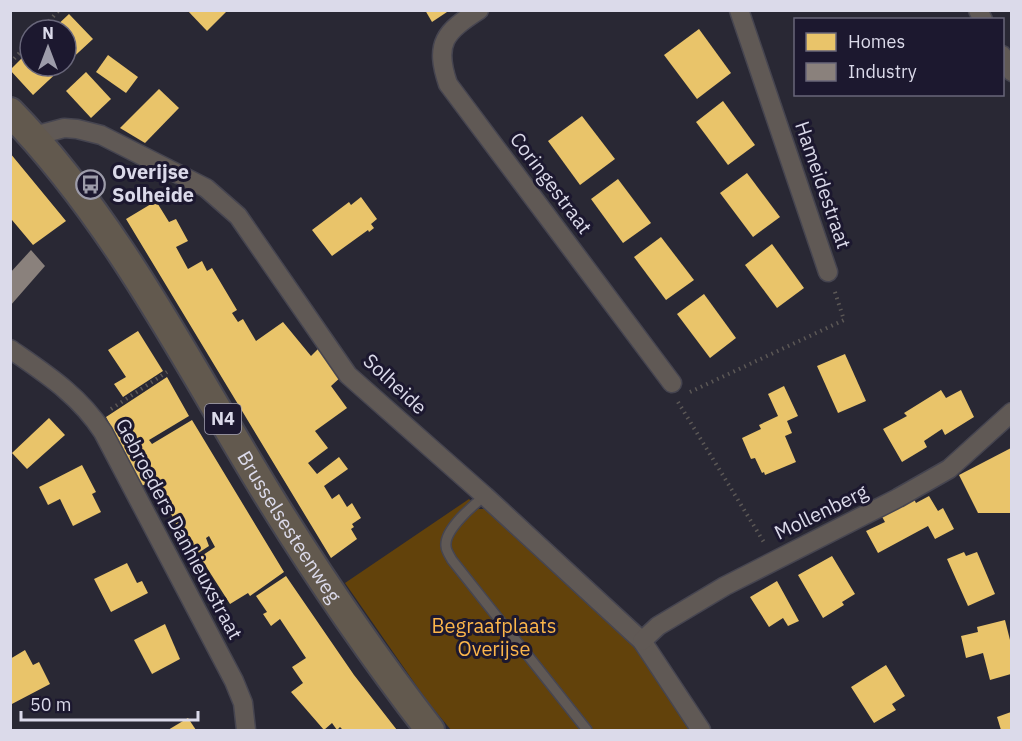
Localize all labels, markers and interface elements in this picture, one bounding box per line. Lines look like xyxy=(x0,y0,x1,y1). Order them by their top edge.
north arrow xyxy=(18,18,78,78)
legend xyxy=(794,18,1004,96)
text: N xyxy=(42,23,54,43)
text: Homes xyxy=(848,30,905,53)
text: Industry xyxy=(848,60,917,83)
street label: Hameidestraat xyxy=(789,118,858,252)
street label: Coringestraat xyxy=(504,126,599,239)
place label: Overijse Solheide xyxy=(112,158,194,208)
bus stop icon: Overijse Solheide xyxy=(75,168,107,200)
street label: Solheide xyxy=(358,347,433,420)
road number: N4 xyxy=(205,404,241,434)
street label: Gebroeders Danhieuxstraat xyxy=(110,413,249,644)
street label: Brusselsesteenweg xyxy=(231,446,348,608)
street label: Mollenberg xyxy=(770,477,872,546)
park label: Begraafplaats Overijse xyxy=(432,612,556,662)
scale bar xyxy=(21,684,198,722)
text: 50 m xyxy=(30,693,72,716)

